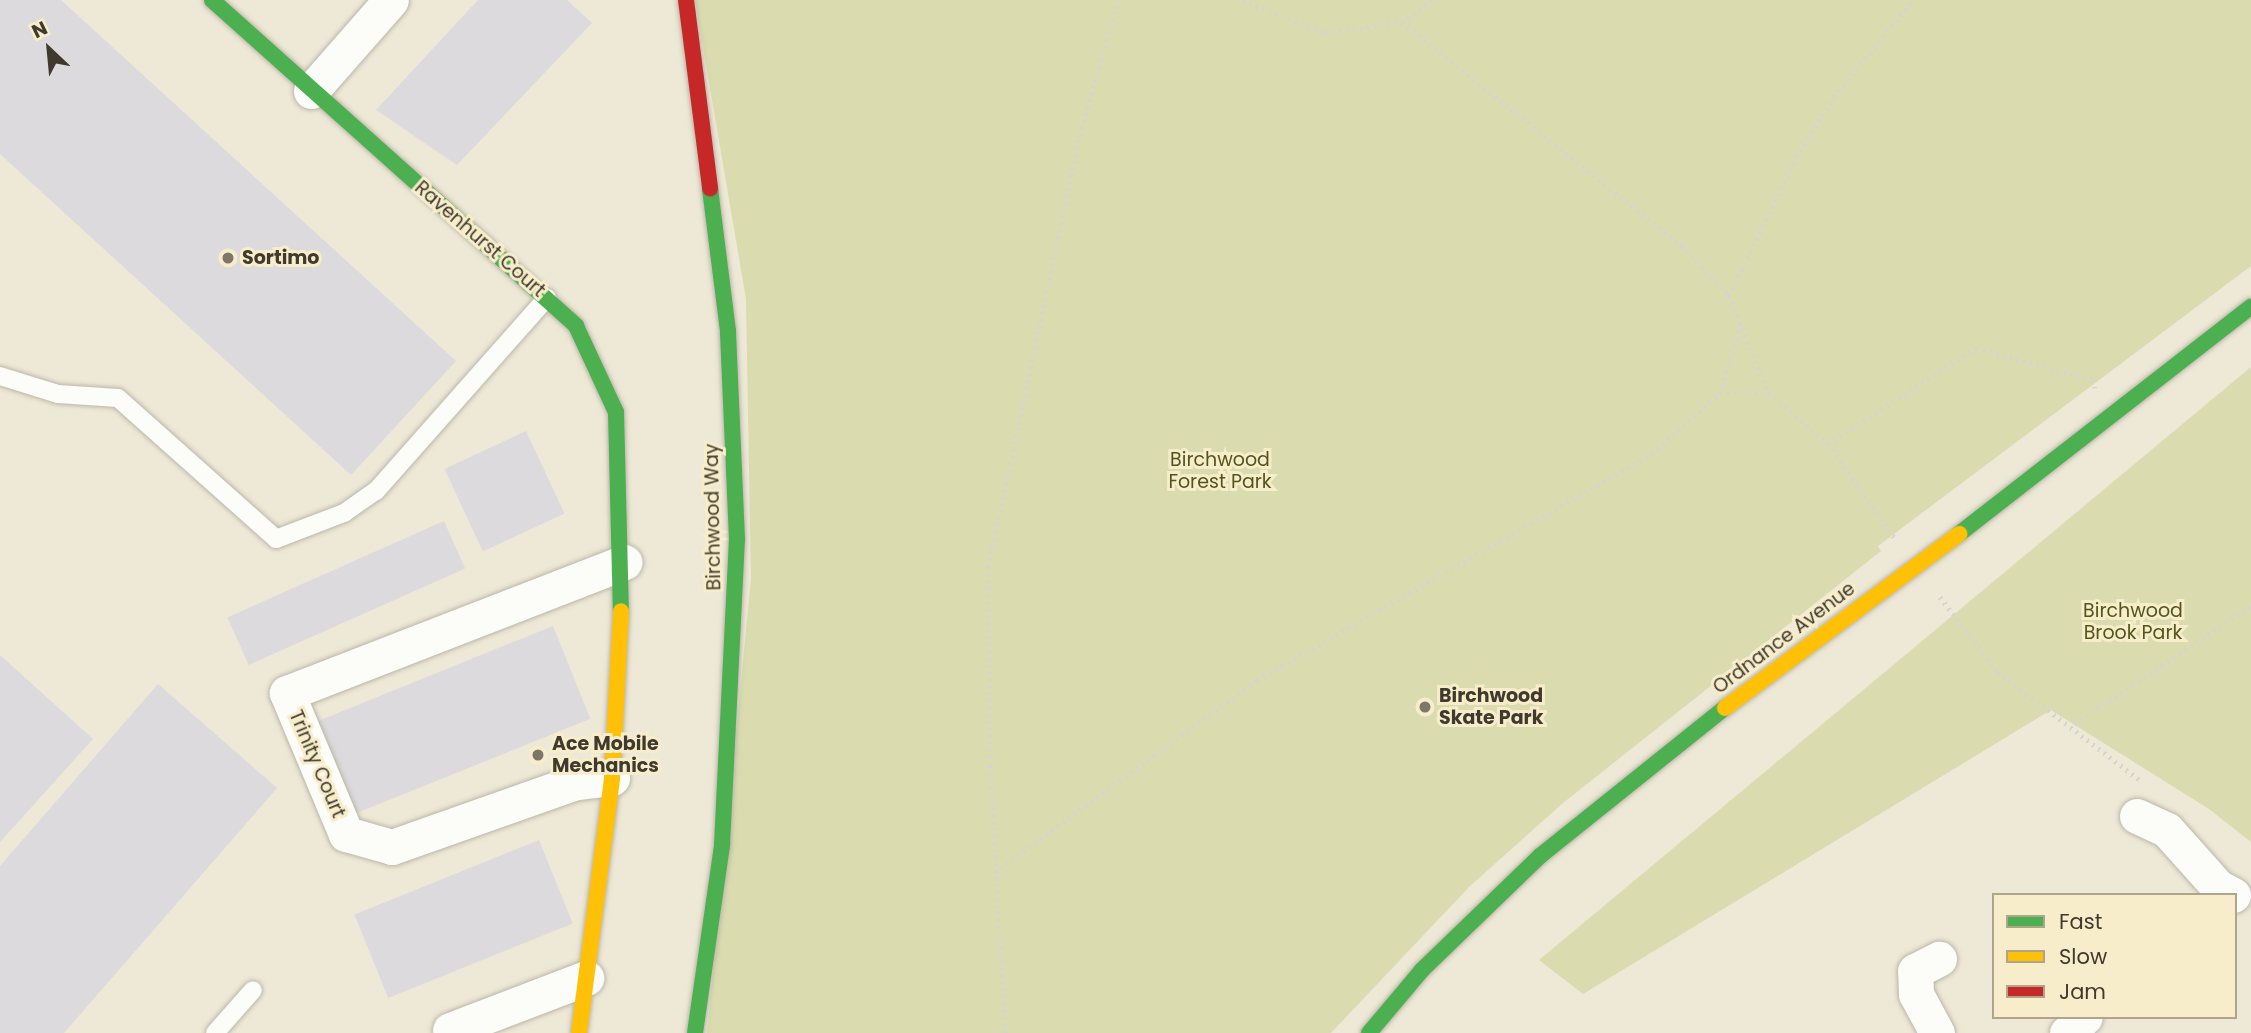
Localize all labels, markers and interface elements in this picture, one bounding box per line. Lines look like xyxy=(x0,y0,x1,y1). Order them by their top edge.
north arrow xyxy=(14,14,84,84)
text: N xyxy=(27,14,52,45)
street label: Ravenhurst Court xyxy=(410,176,550,302)
place label: Sortimo xyxy=(242,247,319,269)
marker: Sortimo xyxy=(220,250,236,266)
street label: Birchwood Way xyxy=(700,443,726,591)
park label: Birchwood Forest Park xyxy=(1168,449,1272,493)
street label: Ordnance Avenue xyxy=(1709,577,1859,699)
park label: Birchwood Brook Park xyxy=(2083,600,2183,644)
place label: Birchwood Skate Park xyxy=(1439,685,1543,729)
marker: Birchwood Skate Park xyxy=(1417,699,1433,715)
street label: Trinity Court xyxy=(284,707,350,821)
place label: Ace Mobile Mechanics xyxy=(552,733,659,777)
marker: Ace Mobile Mechanics xyxy=(530,747,546,763)
legend xyxy=(1992,893,2237,1019)
text: Fast xyxy=(2059,907,2102,936)
text: Slow xyxy=(2059,942,2107,971)
text: Jam xyxy=(2059,977,2106,1006)

